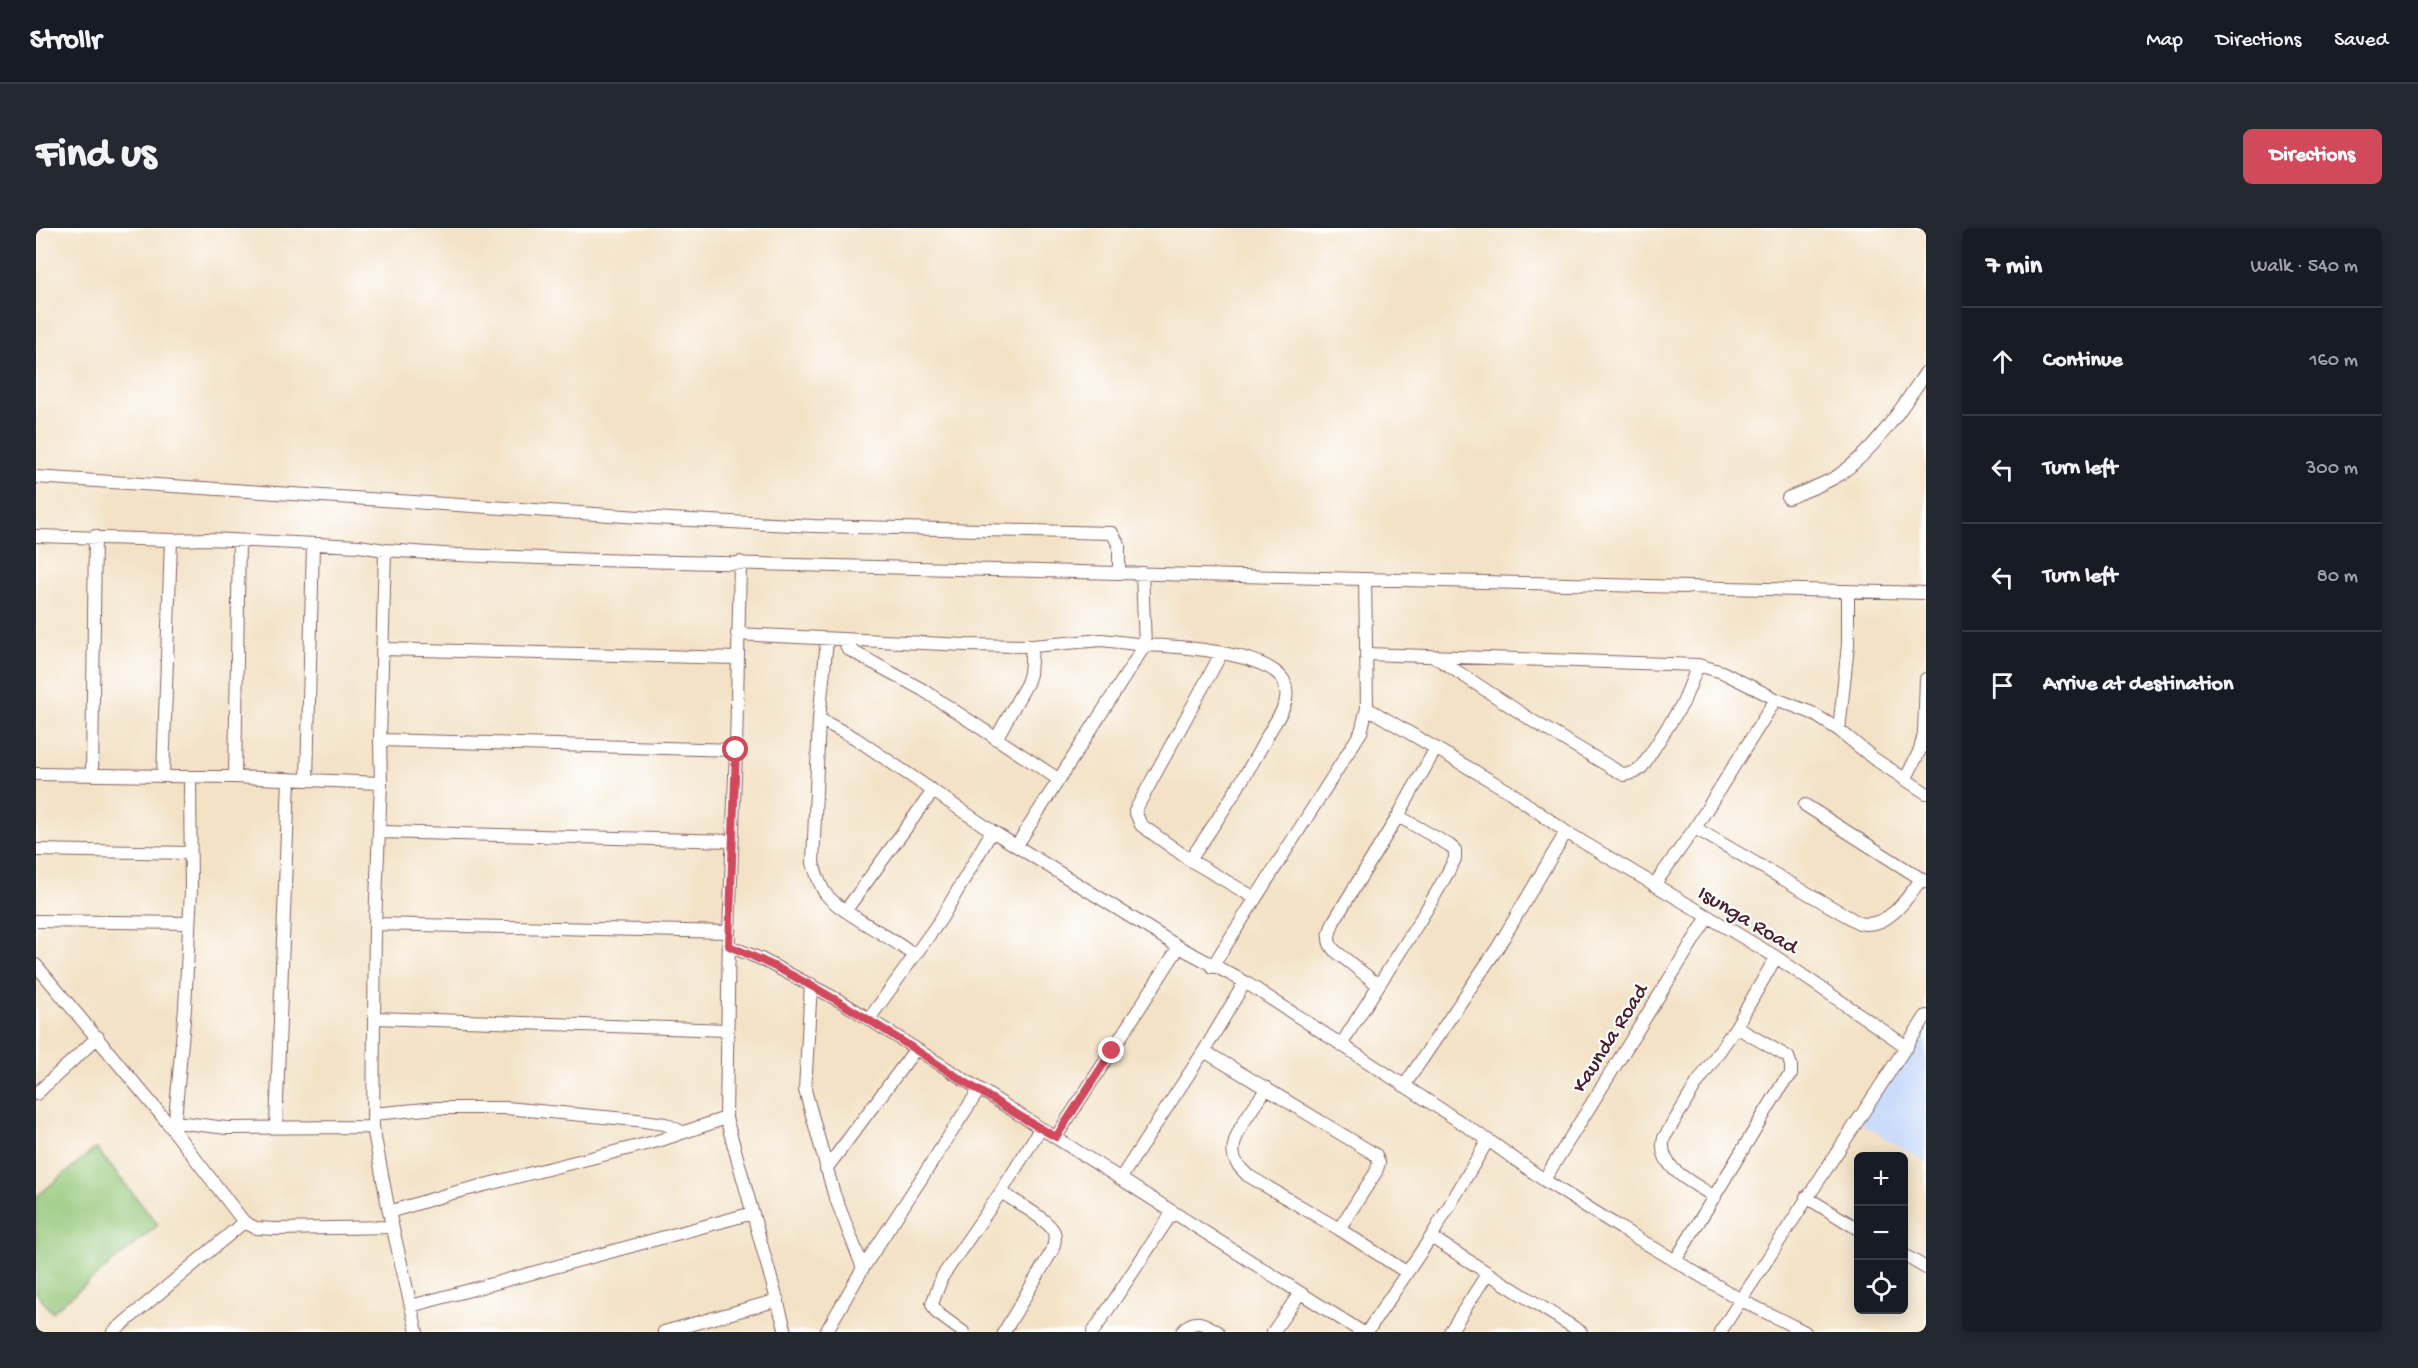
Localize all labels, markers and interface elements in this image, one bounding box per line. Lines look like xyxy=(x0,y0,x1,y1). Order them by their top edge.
text: Strollr xyxy=(30,25,101,58)
text: Map xyxy=(2146,29,2183,54)
text: Directions xyxy=(2216,29,2301,54)
text: Saved xyxy=(2334,29,2388,54)
button: Directions xyxy=(2243,129,2382,184)
text: Find us xyxy=(36,132,156,181)
text: 7 min xyxy=(1986,252,2042,283)
text: Walk · 540 m xyxy=(2251,256,2358,279)
icon: ahead xyxy=(1986,345,2019,378)
text: Continue xyxy=(2043,348,2123,374)
text: 160 m xyxy=(2309,350,2358,373)
icon: left xyxy=(1986,453,2019,486)
text: Turn left xyxy=(2043,456,2117,482)
text: 300 m xyxy=(2306,458,2358,481)
icon: left xyxy=(1986,561,2019,594)
text: Turn left xyxy=(2043,564,2117,590)
text: 80 m xyxy=(2317,566,2358,589)
icon: arrive xyxy=(1986,669,2019,702)
text: Arrive at destination xyxy=(2043,672,2233,698)
route start xyxy=(722,736,748,762)
street label: Isunga Road xyxy=(1692,881,1804,963)
street label: Kaunda Road xyxy=(1568,978,1656,1098)
route end xyxy=(1098,1037,1124,1063)
map controls xyxy=(1854,1152,1908,1314)
button: + xyxy=(1854,1152,1908,1206)
button: − xyxy=(1854,1206,1908,1260)
button: locate xyxy=(1854,1260,1908,1314)

